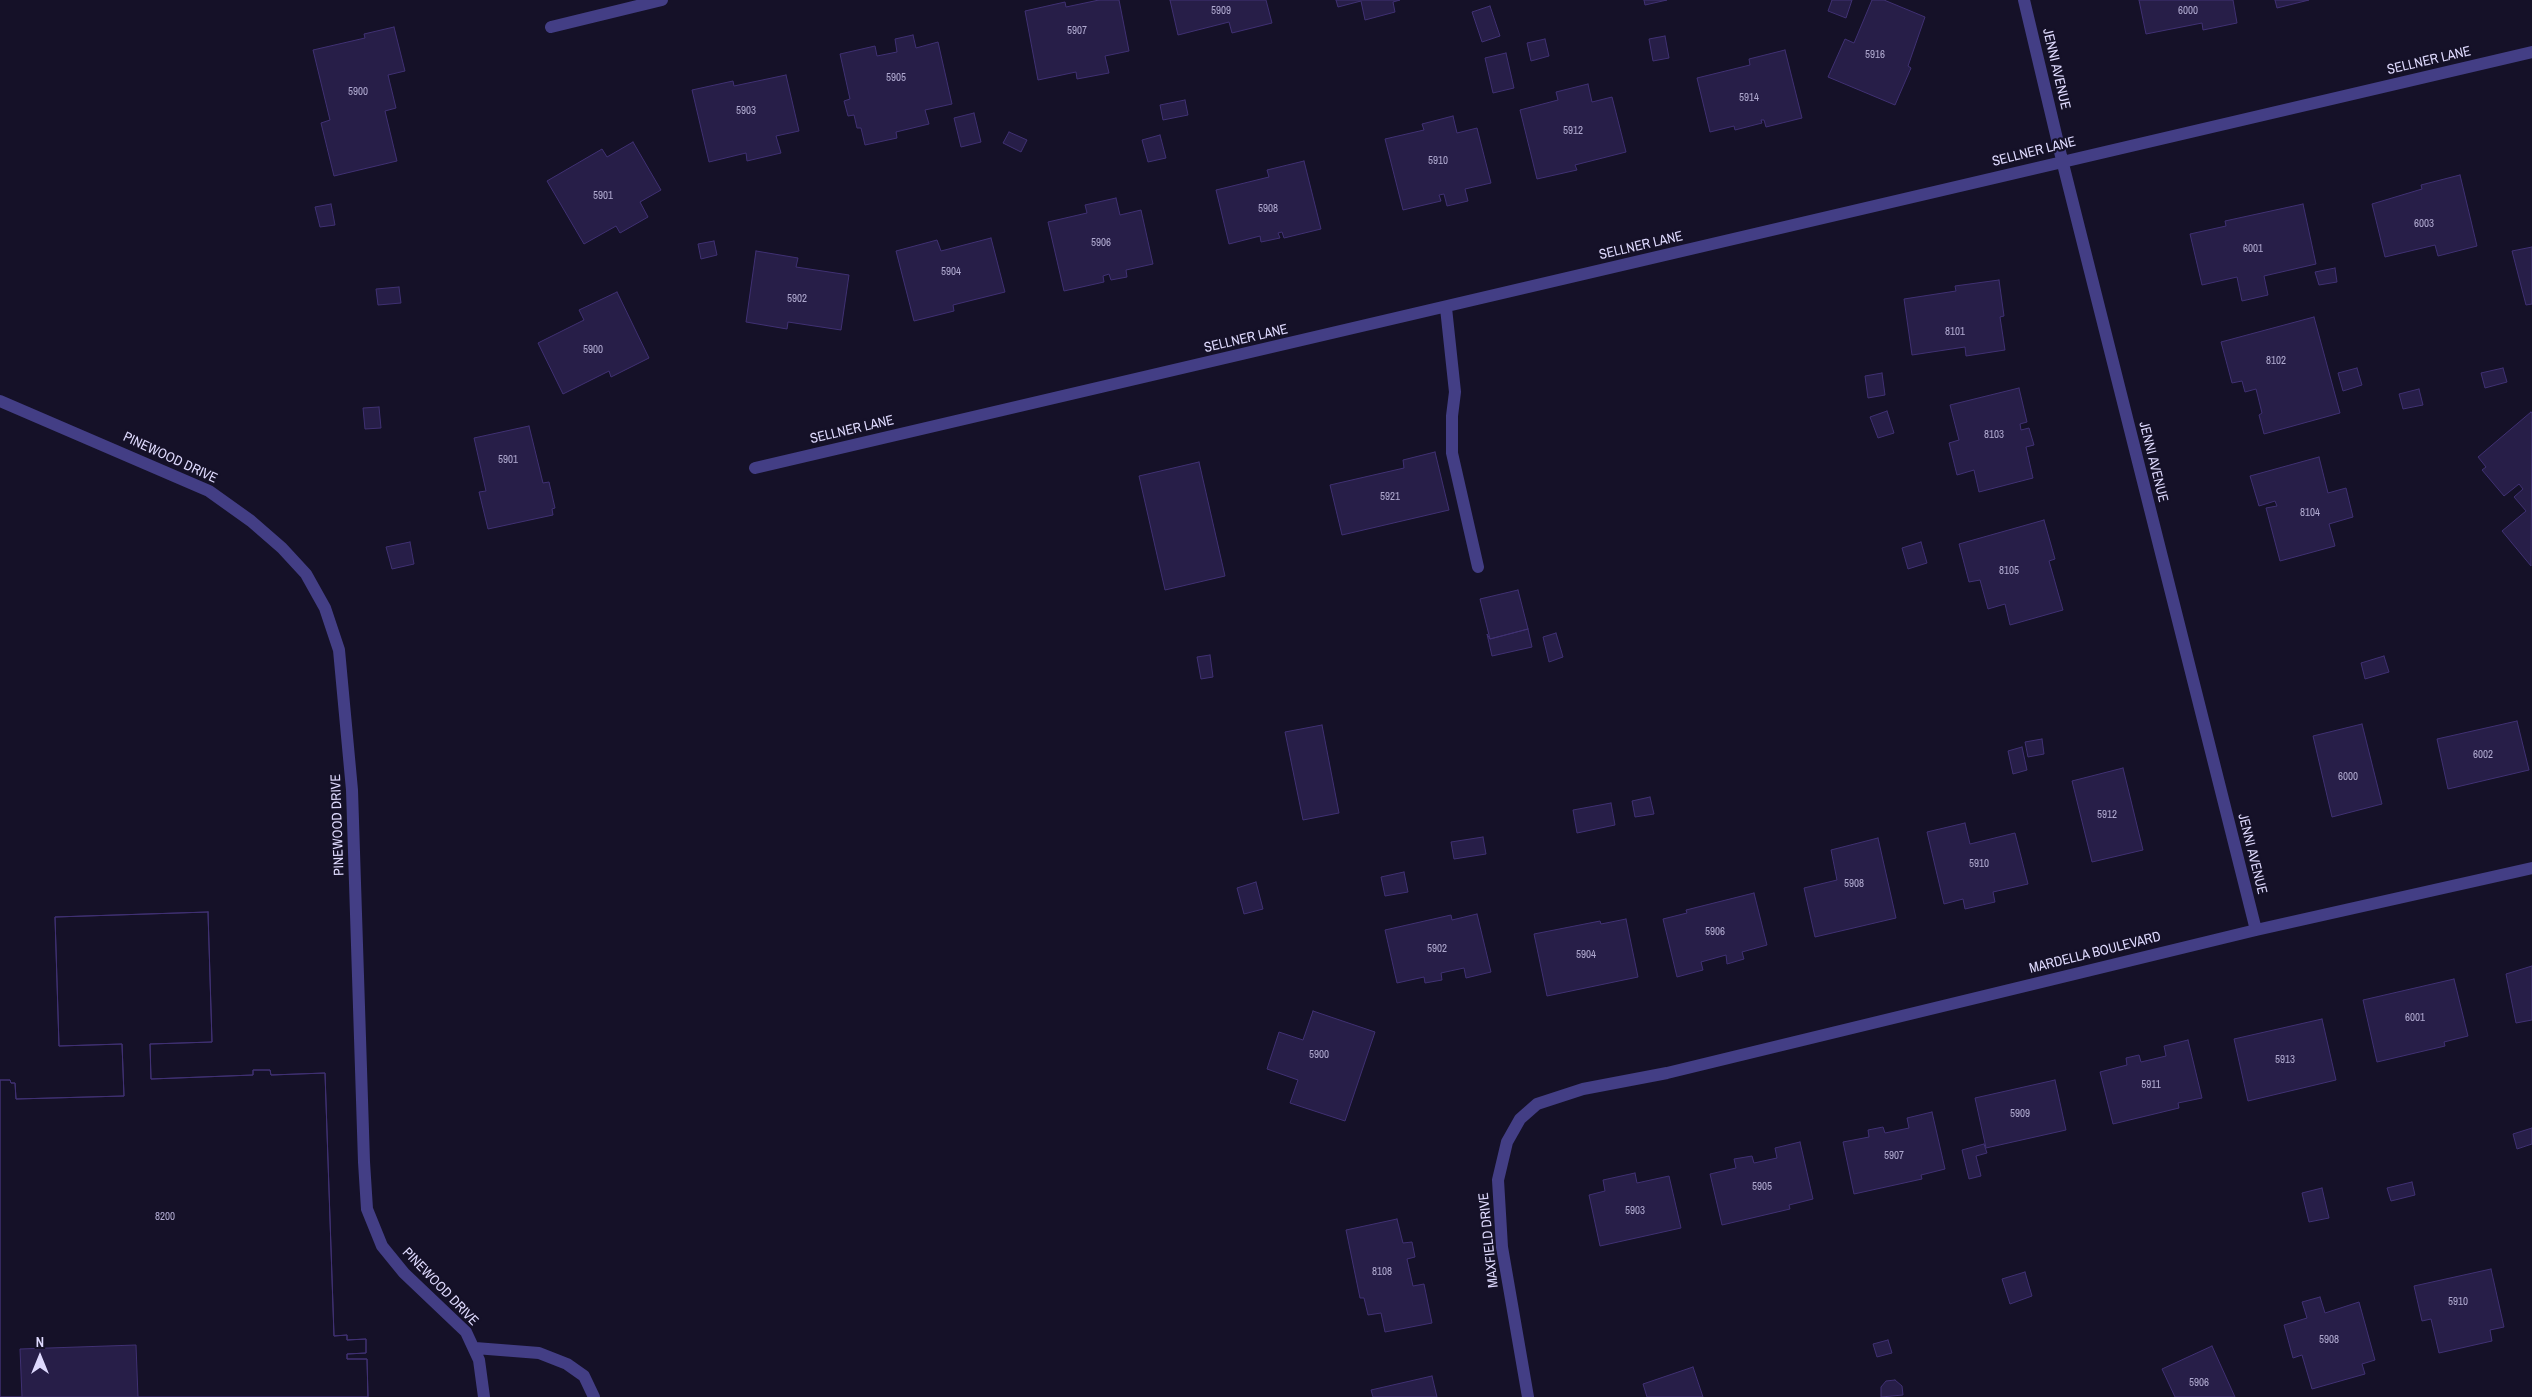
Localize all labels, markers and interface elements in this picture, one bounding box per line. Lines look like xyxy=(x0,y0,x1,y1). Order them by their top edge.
house number: 5909 xyxy=(1211,4,1231,18)
house number: 6000 xyxy=(2178,4,2198,18)
house number: 5907 xyxy=(1067,24,1087,38)
street label: JENNI AVENUE xyxy=(2039,27,2073,111)
street label: SELLNER LANE xyxy=(2385,43,2473,79)
house number: 5916 xyxy=(1865,48,1885,62)
house number: 5905 xyxy=(886,71,906,85)
house number: 5900 xyxy=(348,85,368,99)
house number: 5914 xyxy=(1739,91,1759,105)
house number: 5903 xyxy=(736,104,756,118)
house number: 5912 xyxy=(1563,124,1583,138)
street label: SELLNER LANE xyxy=(1990,134,2078,170)
house number: 5910 xyxy=(1428,154,1448,168)
house number: 5901 xyxy=(593,189,613,203)
house number: 5908 xyxy=(1258,202,1278,216)
house number: 6003 xyxy=(2414,217,2434,231)
street label: SELLNER LANE xyxy=(1597,228,1685,264)
house number: 5906 xyxy=(1091,236,1111,250)
house number: 6001 xyxy=(2243,242,2263,256)
house number: 5904 xyxy=(941,265,961,279)
house number: 5902 xyxy=(787,292,807,306)
street label: SELLNER LANE xyxy=(1202,321,1290,357)
house number: 8101 xyxy=(1945,325,1965,339)
house number: 5900 xyxy=(583,343,603,357)
house number: 8102 xyxy=(2266,354,2286,368)
street label: SELLNER LANE xyxy=(808,412,896,448)
street label: JENNI AVENUE xyxy=(2135,420,2171,504)
house number: 8103 xyxy=(1984,428,2004,442)
street label: PINEWOOD DRIVE xyxy=(120,429,220,487)
house number: 5901 xyxy=(498,453,518,467)
house number: 5921 xyxy=(1380,490,1400,504)
house number: 8104 xyxy=(2300,506,2320,520)
house number: 8105 xyxy=(1999,564,2019,578)
house number: 6002 xyxy=(2473,748,2493,762)
house number: 6000 xyxy=(2338,770,2358,784)
street label: PINEWOOD DRIVE xyxy=(328,774,348,876)
house number: 5912 xyxy=(2097,808,2117,822)
street label: JENNI AVENUE xyxy=(2234,812,2270,896)
house number: 5910 xyxy=(1969,857,1989,871)
house number: 5908 xyxy=(1844,877,1864,891)
house number: 5906 xyxy=(1705,925,1725,939)
street label: MARDELLA BOULEVARD xyxy=(2027,929,2163,977)
house number: 5902 xyxy=(1427,942,1447,956)
house number: 5904 xyxy=(1576,948,1596,962)
house number: 6001 xyxy=(2405,1011,2425,1025)
house number: 5900 xyxy=(1309,1048,1329,1062)
house number: 5913 xyxy=(2275,1053,2295,1067)
house number: 5911 xyxy=(2141,1078,2161,1092)
house number: 5909 xyxy=(2010,1107,2030,1121)
house number: 5907 xyxy=(1884,1149,1904,1163)
house number: 5905 xyxy=(1752,1180,1772,1194)
street label: MAXFIELD DRIVE xyxy=(1476,1192,1502,1288)
house number: 5903 xyxy=(1625,1204,1645,1218)
house number: 8200 xyxy=(155,1210,175,1224)
street label: PINEWOOD DRIVE xyxy=(399,1244,481,1330)
house number: 8108 xyxy=(1372,1265,1392,1279)
house number: 5910 xyxy=(2448,1295,2468,1309)
north arrow xyxy=(15,1332,65,1382)
text: N xyxy=(36,1333,44,1351)
house number: 5908 xyxy=(2319,1333,2339,1347)
house number: 5906 xyxy=(2189,1376,2209,1390)

